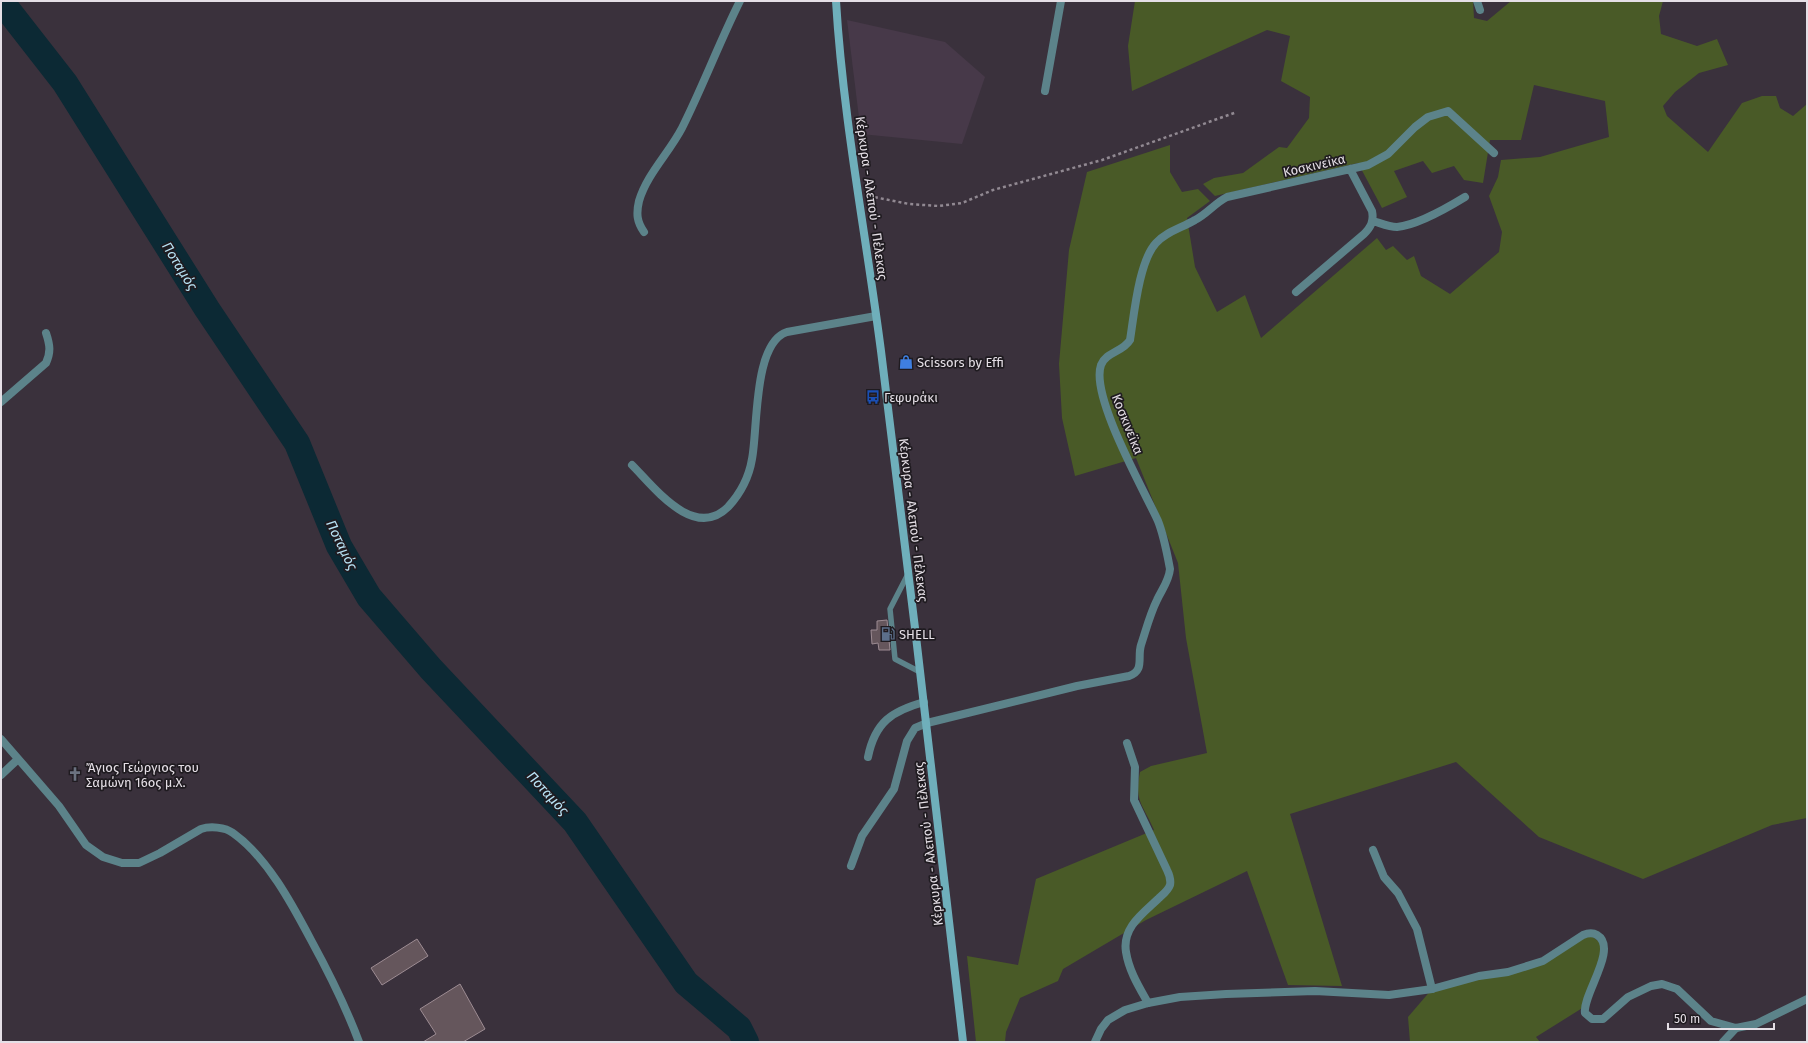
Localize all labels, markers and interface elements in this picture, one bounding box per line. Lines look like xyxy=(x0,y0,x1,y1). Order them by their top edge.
street label: Κέρκυρα - Αλεπού - Πέλεκας xyxy=(853,115,890,281)
street label: Κοσκινεϊκα xyxy=(1281,151,1347,180)
water label: Ποταμός xyxy=(158,239,201,294)
shop icon: Scissors by Effi xyxy=(898,354,914,370)
place label: Scissors by Effi xyxy=(917,355,1004,370)
bus stop icon: Γεφυράκι xyxy=(865,389,881,405)
place label: Γεφυράκι xyxy=(884,390,938,405)
street label: Κοσκινεϊκα xyxy=(1109,392,1146,457)
street label: Κέρκυρα - Αλεπού - Πέλεκας xyxy=(896,437,931,603)
water label: Ποταμός xyxy=(322,517,361,574)
fuel station icon: SHELL xyxy=(880,626,896,642)
place label: SHELL xyxy=(899,627,935,642)
place label: Ἄγιος Γεώργιος του Σαμώνη 16ος μ.Χ. xyxy=(86,760,199,790)
street label: Κέρκυρα - Αλεπού - Πέλεκας xyxy=(911,761,946,927)
church icon: Ἄγιος Γεώργιος του Σαμώνη 16ος μ.Χ. xyxy=(67,766,83,782)
water label: Ποταμός xyxy=(523,768,573,819)
scale bar xyxy=(1668,1005,1774,1031)
text: 50 m xyxy=(1674,1012,1700,1026)

